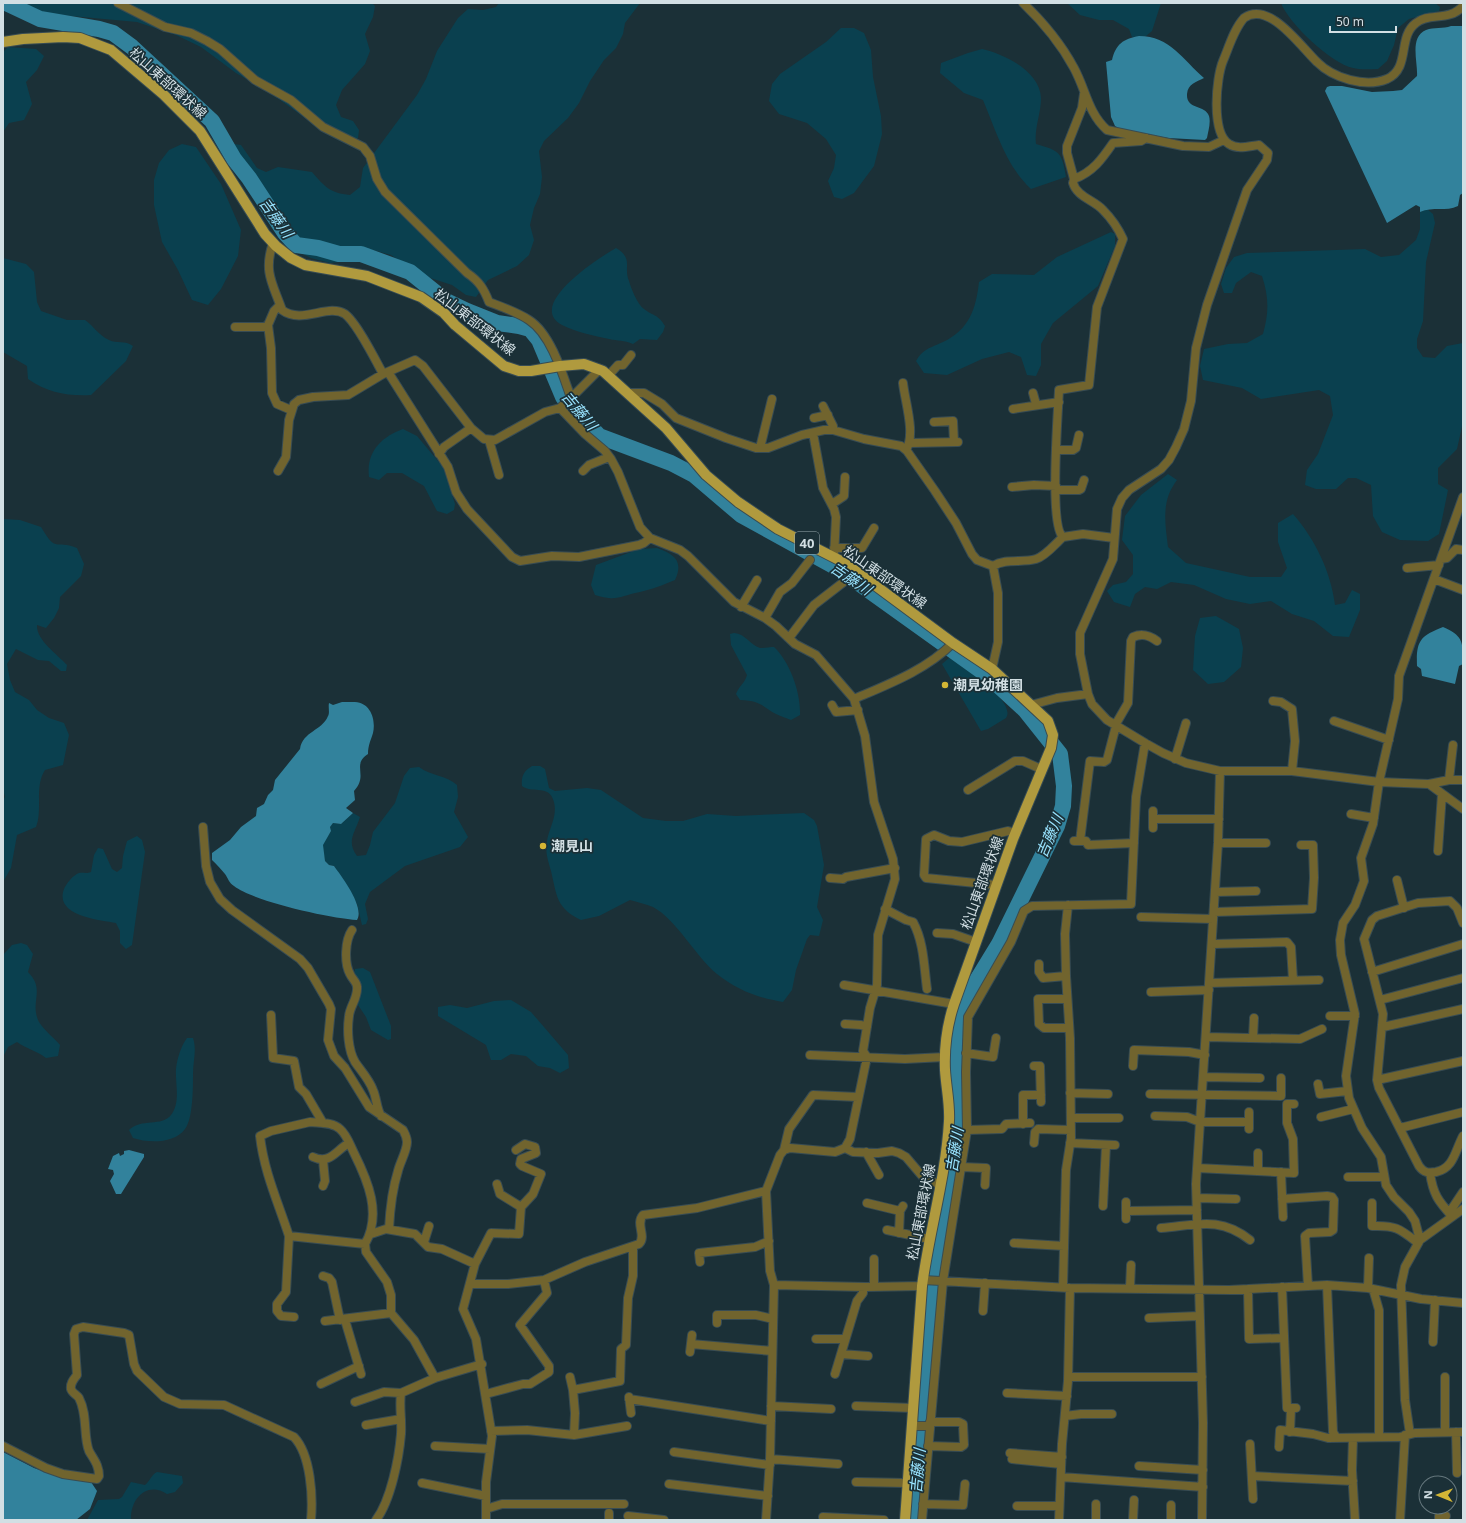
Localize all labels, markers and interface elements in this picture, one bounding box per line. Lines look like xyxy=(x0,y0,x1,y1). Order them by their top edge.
scale bar xyxy=(1330,8,1396,34)
text: 50 m xyxy=(1336,13,1364,30)
street label: 松山東部環状線 xyxy=(126,43,211,122)
water label: 吉藤川 xyxy=(255,193,299,243)
street label: 松山東部環状線 xyxy=(431,284,520,359)
water label: 吉藤川 xyxy=(558,387,603,436)
road number: 40 xyxy=(795,532,819,554)
street label: 松山東部環状線 xyxy=(840,541,931,612)
water label: 吉藤川 xyxy=(827,557,877,600)
place label: 潮見幼稚園 xyxy=(953,675,1023,694)
marker: 潮見幼稚園 xyxy=(940,680,950,690)
water label: 吉藤川 xyxy=(1031,809,1068,860)
street label: 松山東部環状線 xyxy=(956,834,1007,932)
place label: 潮見山 xyxy=(551,836,593,855)
marker: 潮見山 xyxy=(538,841,548,851)
water label: 吉藤川 xyxy=(941,1124,968,1174)
street label: 松山東部環状線 xyxy=(902,1162,939,1262)
water label: 吉藤川 xyxy=(905,1446,929,1494)
north arrow xyxy=(1418,1475,1458,1515)
text: N xyxy=(1420,1490,1435,1499)

